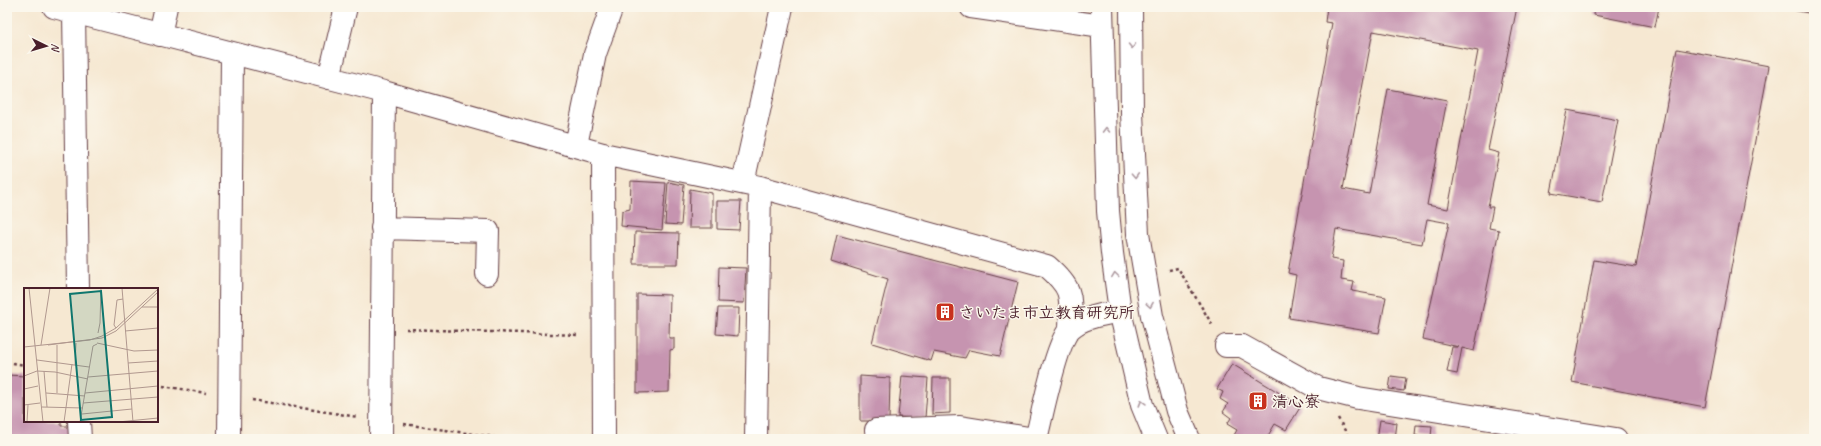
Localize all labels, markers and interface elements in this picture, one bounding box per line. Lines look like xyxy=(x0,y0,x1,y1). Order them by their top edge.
north arrow xyxy=(26,26,66,66)
text: N xyxy=(49,43,63,53)
one-way arrow xyxy=(1127,43,1136,49)
one-way arrow xyxy=(1102,127,1110,133)
one-way arrow xyxy=(1131,173,1140,179)
one-way arrow xyxy=(1111,272,1120,279)
inset map xyxy=(24,288,158,422)
building icon: さいたま市立教育研究所 xyxy=(934,301,956,323)
one-way arrow xyxy=(1145,302,1154,308)
place label: さいたま市立教育研究所 xyxy=(959,303,1135,323)
building icon: 清心寮 xyxy=(1247,390,1269,412)
place label: 清心寮 xyxy=(1272,392,1320,412)
one-way arrow xyxy=(1138,399,1147,406)

